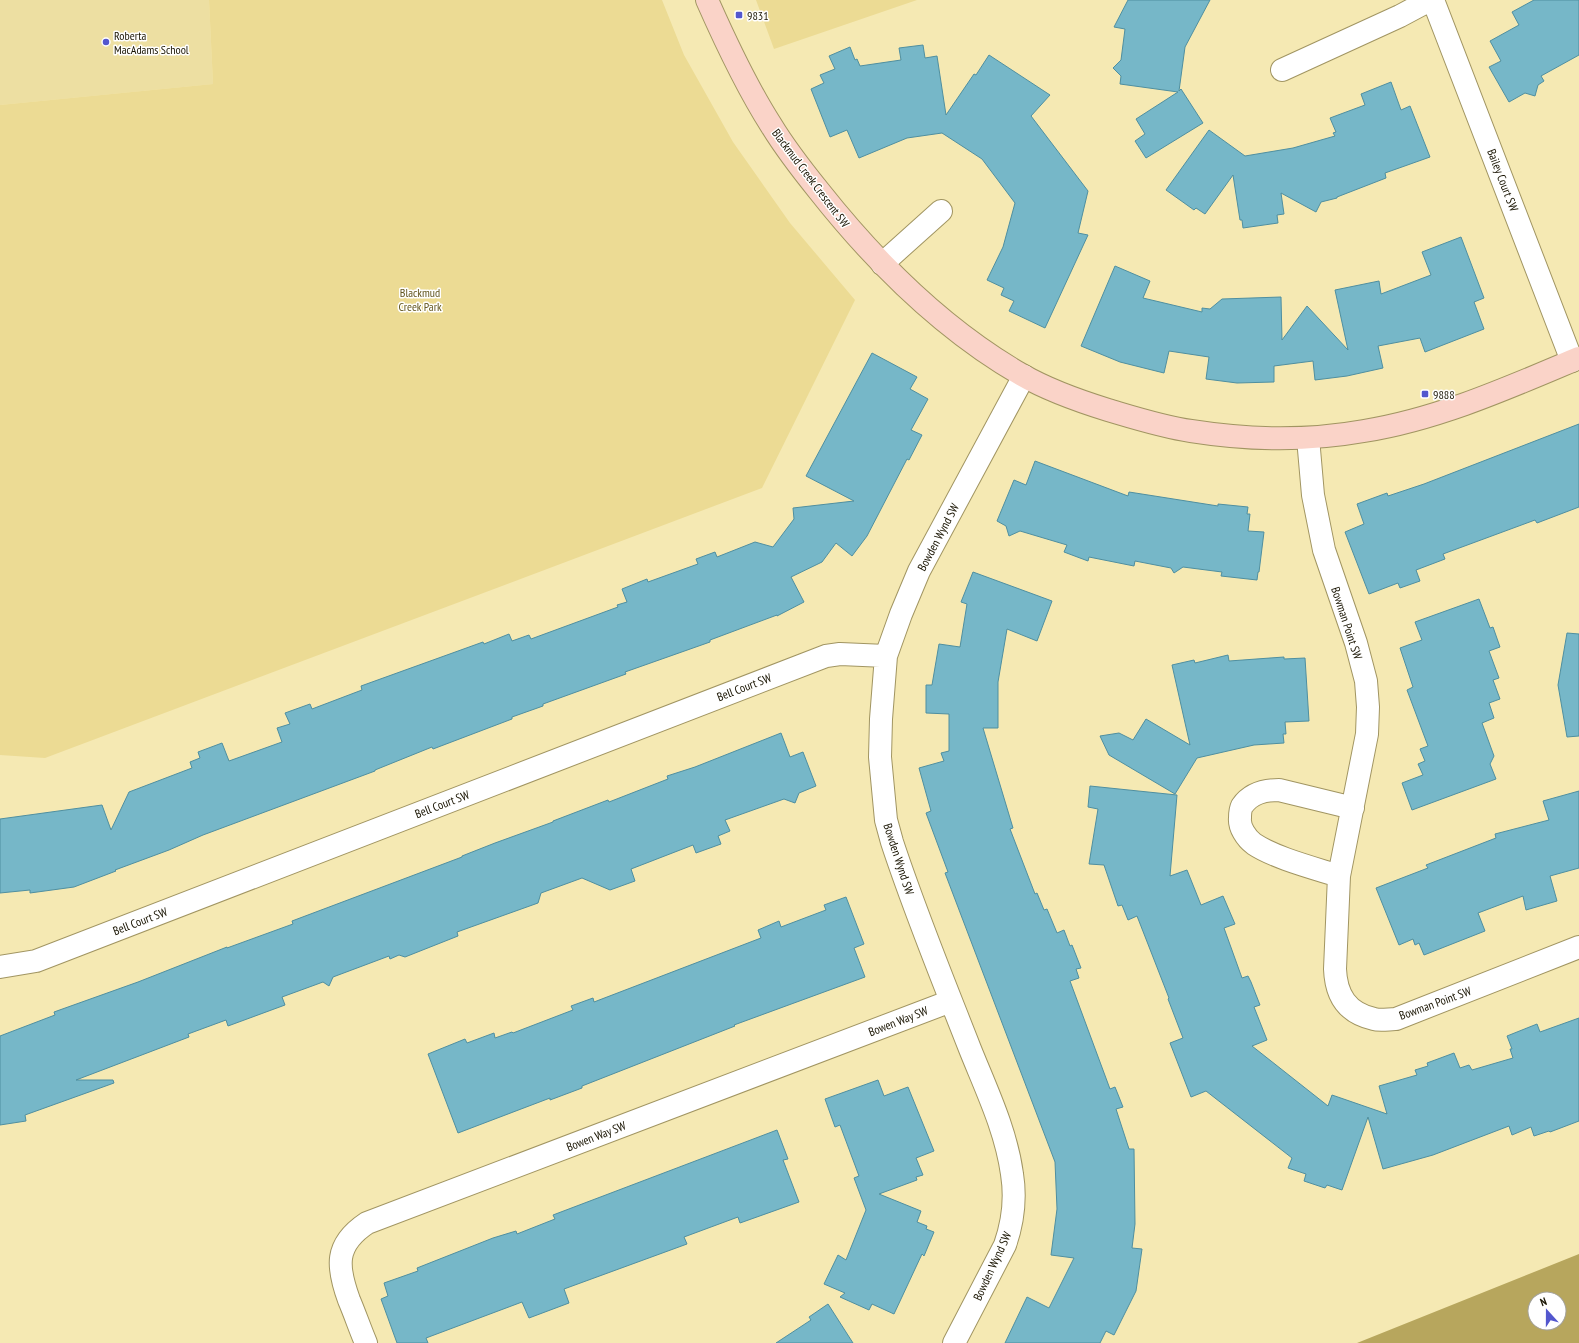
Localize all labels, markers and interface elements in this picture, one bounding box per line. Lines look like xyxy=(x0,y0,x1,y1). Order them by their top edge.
place label: 9831 xyxy=(747,8,769,23)
marker: 9831 xyxy=(734,10,744,20)
place label: Roberta MacAdams School xyxy=(114,28,189,57)
marker: Roberta MacAdams School xyxy=(101,37,111,47)
street label: Blackmud Creek Crescent SW xyxy=(769,126,853,230)
street label: Bailey Court SW xyxy=(1484,147,1522,213)
park label: Blackmud Creek Park xyxy=(398,285,442,314)
place label: 9888 xyxy=(1433,387,1455,402)
marker: 9888 xyxy=(1420,389,1430,399)
street label: Bowden Wynd SW xyxy=(914,501,962,573)
street label: Bowman Point SW xyxy=(1328,585,1366,661)
street label: Bell Court SW xyxy=(715,670,773,704)
street label: Bell Court SW xyxy=(413,787,471,821)
street label: Bowden Wynd SW xyxy=(880,821,918,897)
street label: Bell Court SW xyxy=(111,904,169,938)
street label: Bowman Point SW xyxy=(1397,983,1473,1023)
street label: Bowen Way SW xyxy=(866,1003,930,1039)
street label: Bowen Way SW xyxy=(564,1118,628,1154)
street label: Bowden Wynd SW xyxy=(970,1229,1014,1303)
north arrow xyxy=(1527,1291,1567,1331)
text: N xyxy=(1538,1294,1549,1309)

